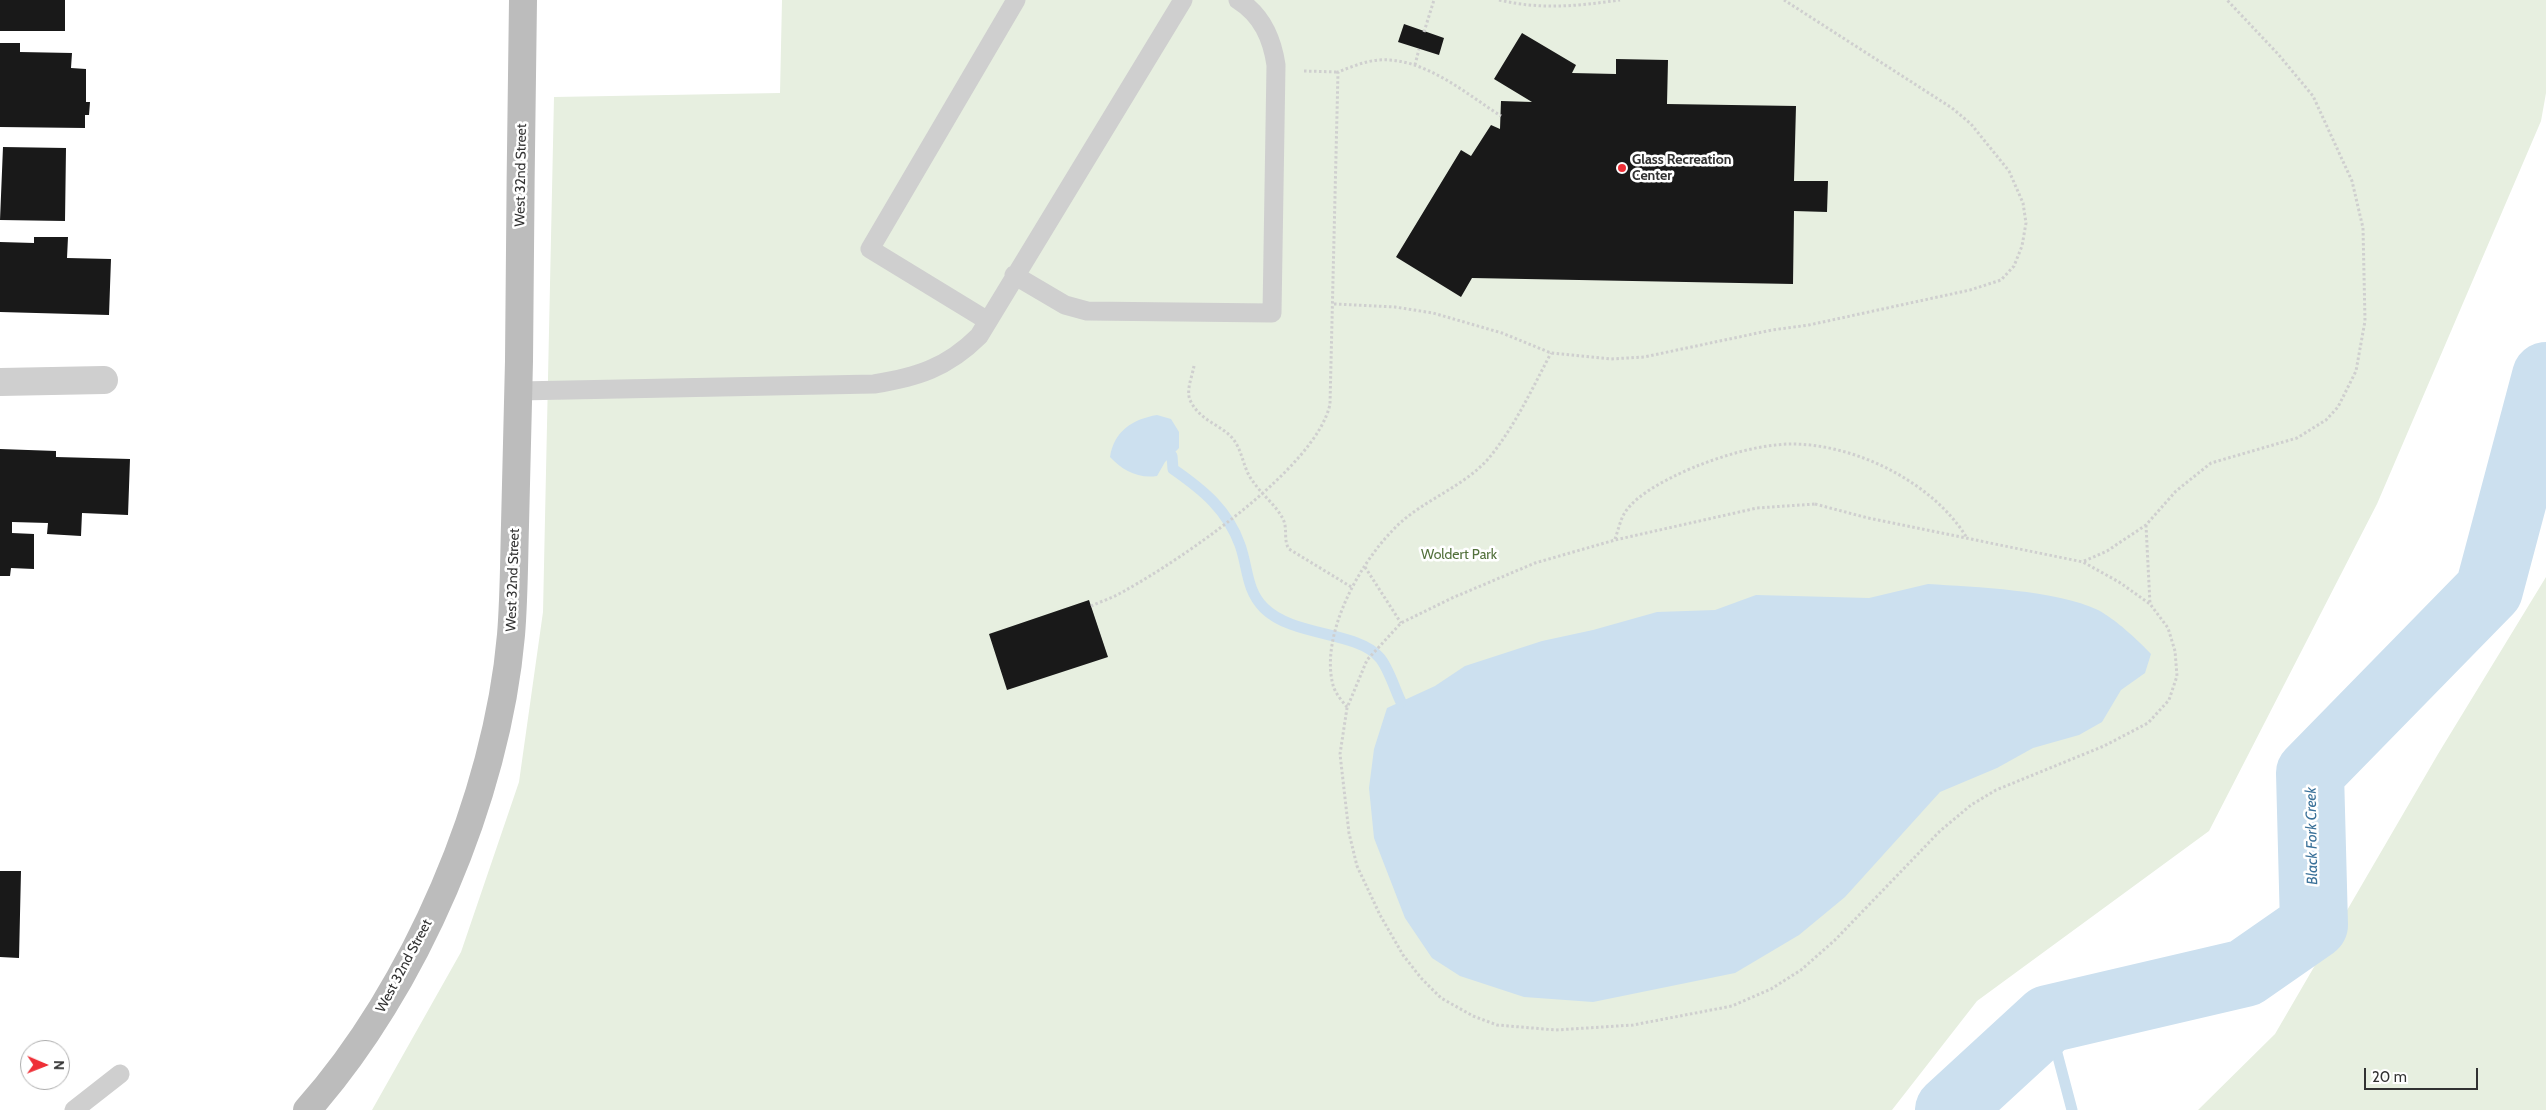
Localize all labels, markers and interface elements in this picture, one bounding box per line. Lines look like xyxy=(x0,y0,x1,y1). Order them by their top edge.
street label: West 32nd Street xyxy=(512,123,530,227)
place label: Glass Recreation Center xyxy=(1632,152,1731,184)
marker: Glass Recreation Center xyxy=(1616,162,1628,174)
street label: West 32nd Street xyxy=(503,528,523,632)
park label: Woldert Park xyxy=(1421,547,1497,563)
water label: Black Fork Creek xyxy=(2302,787,2322,885)
street label: West 32nd Street xyxy=(372,917,436,1015)
north arrow xyxy=(20,1040,70,1090)
scale bar xyxy=(2366,1058,2480,1090)
text: N xyxy=(50,1060,68,1070)
text: 20 m xyxy=(2372,1068,2407,1086)

